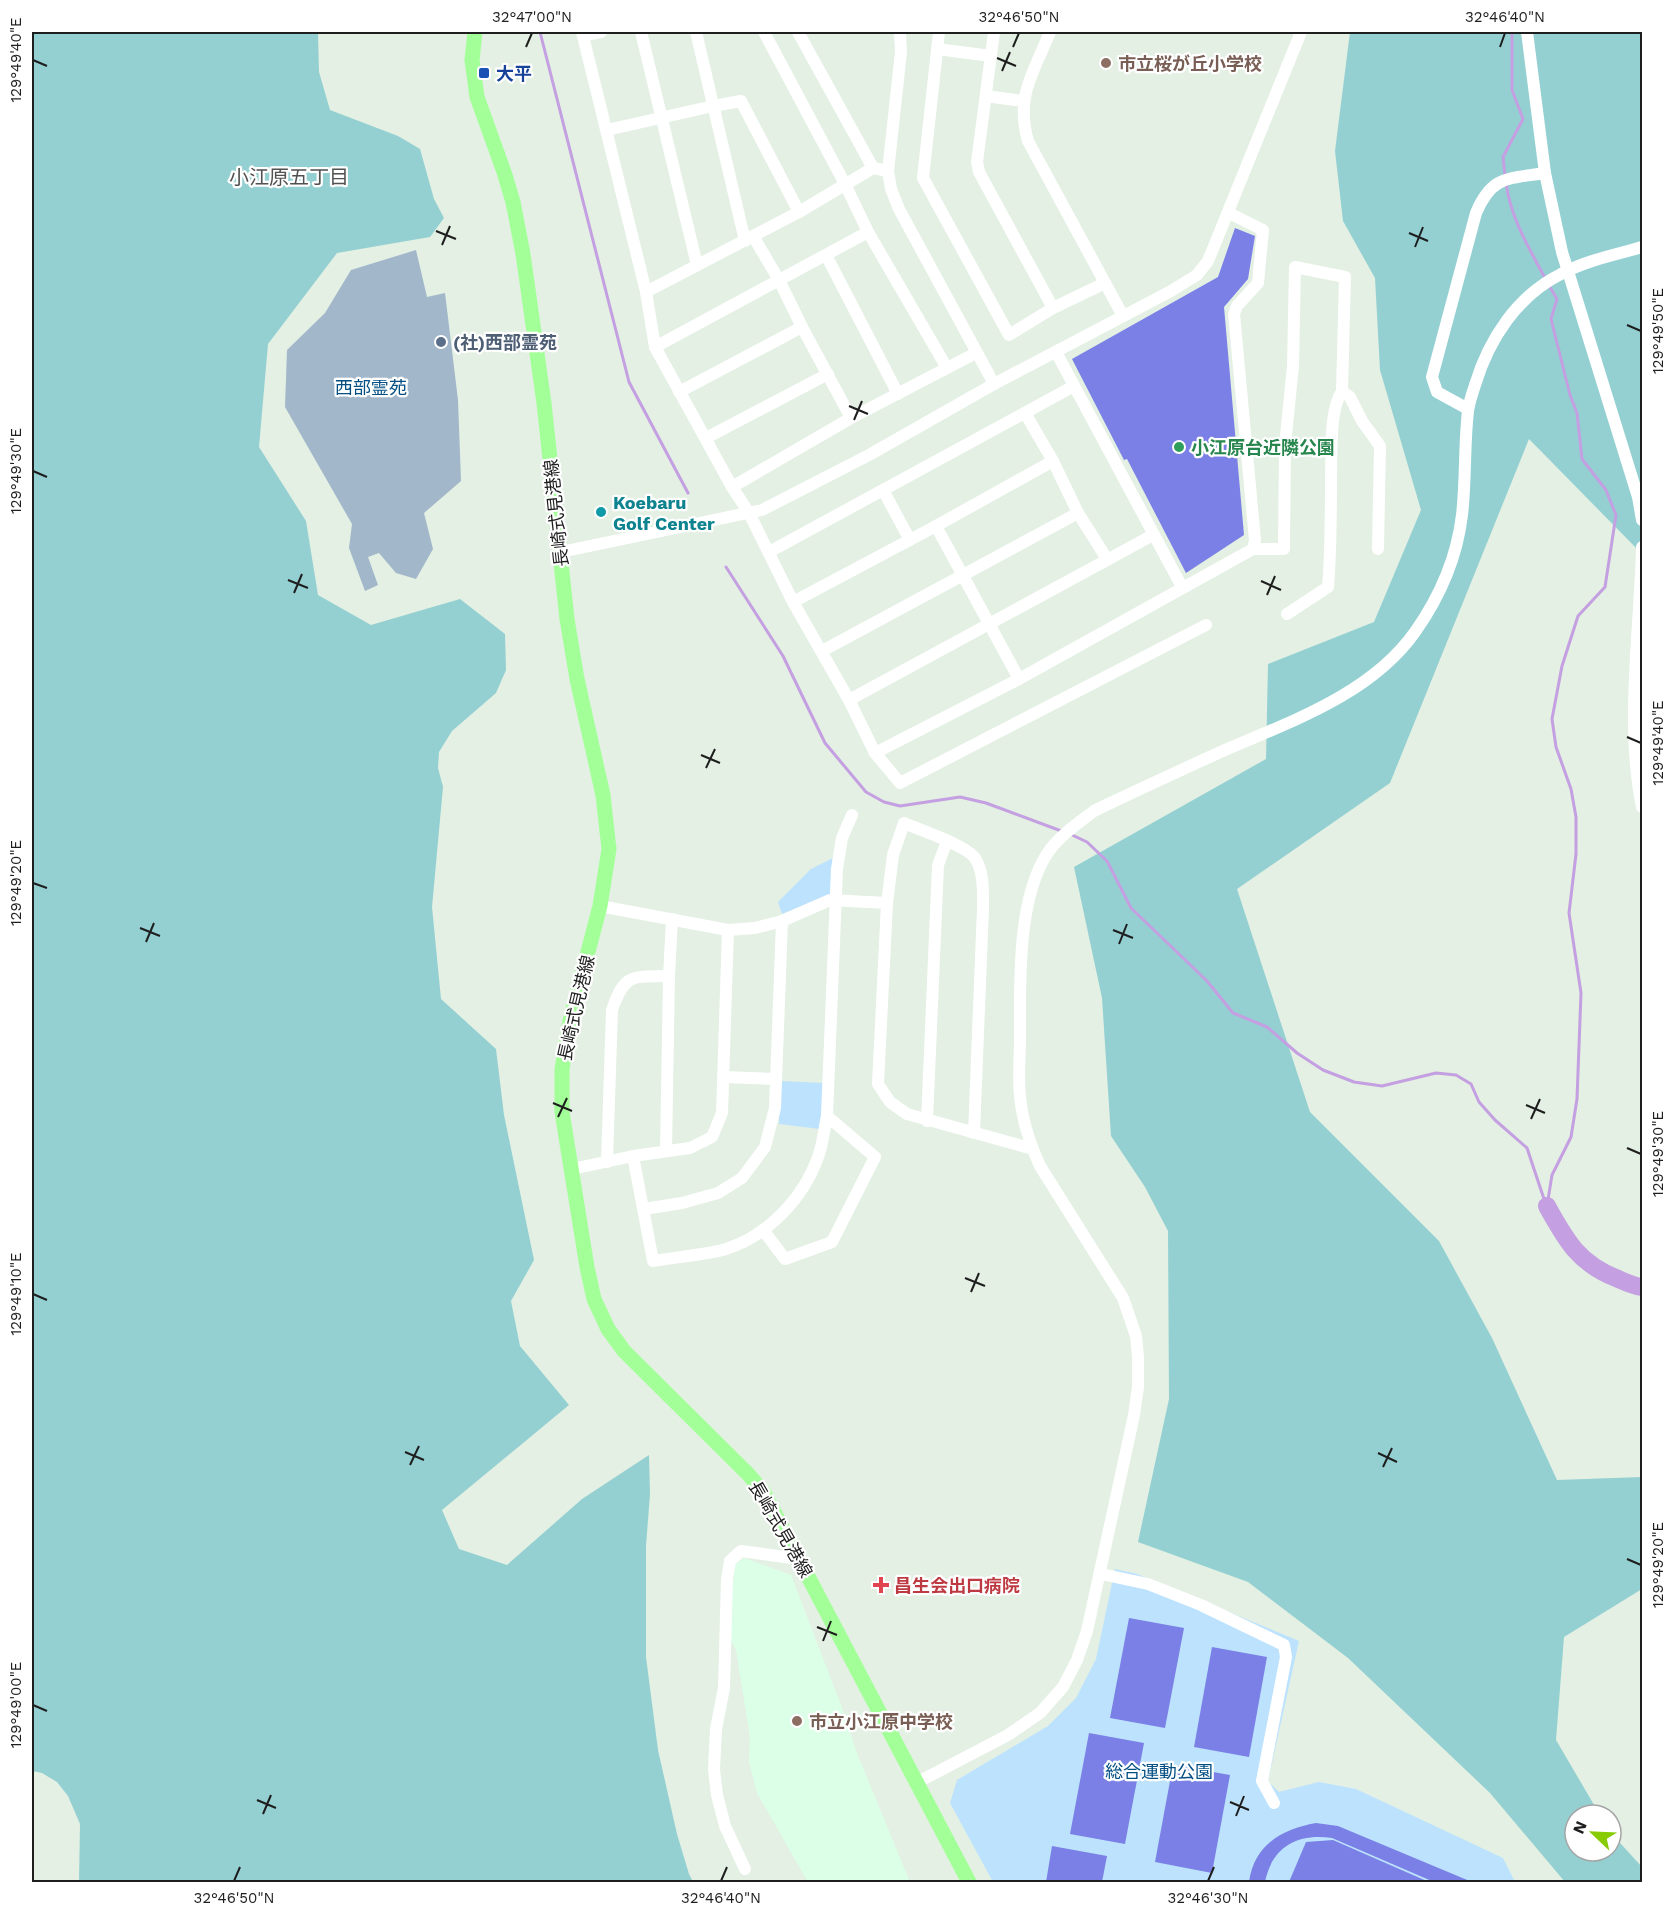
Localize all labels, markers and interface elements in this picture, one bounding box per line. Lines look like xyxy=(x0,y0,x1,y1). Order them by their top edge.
text: 32°47'00"N xyxy=(492,8,572,26)
text: 32°46'50"N xyxy=(979,8,1059,26)
text: 32°46'40"N xyxy=(1465,8,1545,26)
text: 129°49'40"E xyxy=(7,17,25,103)
place label: 市立桜が丘小学校 xyxy=(1118,53,1262,74)
marker: 市立桜が丘小学校 xyxy=(1099,56,1113,70)
place label: 大平 xyxy=(496,63,532,84)
marker: 大平 xyxy=(477,66,491,80)
district label: 小江原五丁目 xyxy=(229,165,349,189)
text: 129°49'50"E xyxy=(1649,288,1667,374)
place label: (社)西部霊苑 xyxy=(453,332,557,353)
marker: (社)西部霊苑 xyxy=(434,335,448,349)
park label: 西部霊苑 xyxy=(335,377,407,398)
text: 129°49'30"E xyxy=(7,428,25,514)
place label: 小江原台近隣公園 xyxy=(1191,437,1335,458)
marker: 小江原台近隣公園 xyxy=(1172,440,1186,454)
street label: 長崎式見港線 xyxy=(540,458,572,568)
place label: Koebaru Golf Center xyxy=(613,492,715,534)
marker: Koebaru Golf Center xyxy=(594,505,608,519)
text: 129°49'40"E xyxy=(1649,700,1667,786)
text: 129°49'20"E xyxy=(7,840,25,926)
street label: 長崎式見港線 xyxy=(554,953,598,1063)
text: 129°49'30"E xyxy=(1649,1111,1667,1197)
text: 129°49'10"E xyxy=(7,1252,25,1336)
street label: 長崎式見港線 xyxy=(745,1477,817,1581)
text: 129°49'20"E xyxy=(1649,1522,1667,1608)
place label: 昌生会出口病院 xyxy=(894,1575,1020,1596)
marker: 昌生会出口病院 xyxy=(872,1576,890,1594)
text: 129°49'00"E xyxy=(7,1662,25,1748)
place label: 市立小江原中学校 xyxy=(809,1711,953,1732)
marker: 市立小江原中学校 xyxy=(790,1714,804,1728)
park label: 総合運動公園 xyxy=(1105,1761,1213,1782)
north arrow xyxy=(1563,1803,1623,1863)
text: N xyxy=(1569,1818,1591,1837)
text: 32°46'50"N xyxy=(194,1889,274,1907)
text: 32°46'40"N xyxy=(681,1889,761,1907)
text: 32°46'30"N xyxy=(1168,1889,1248,1907)

